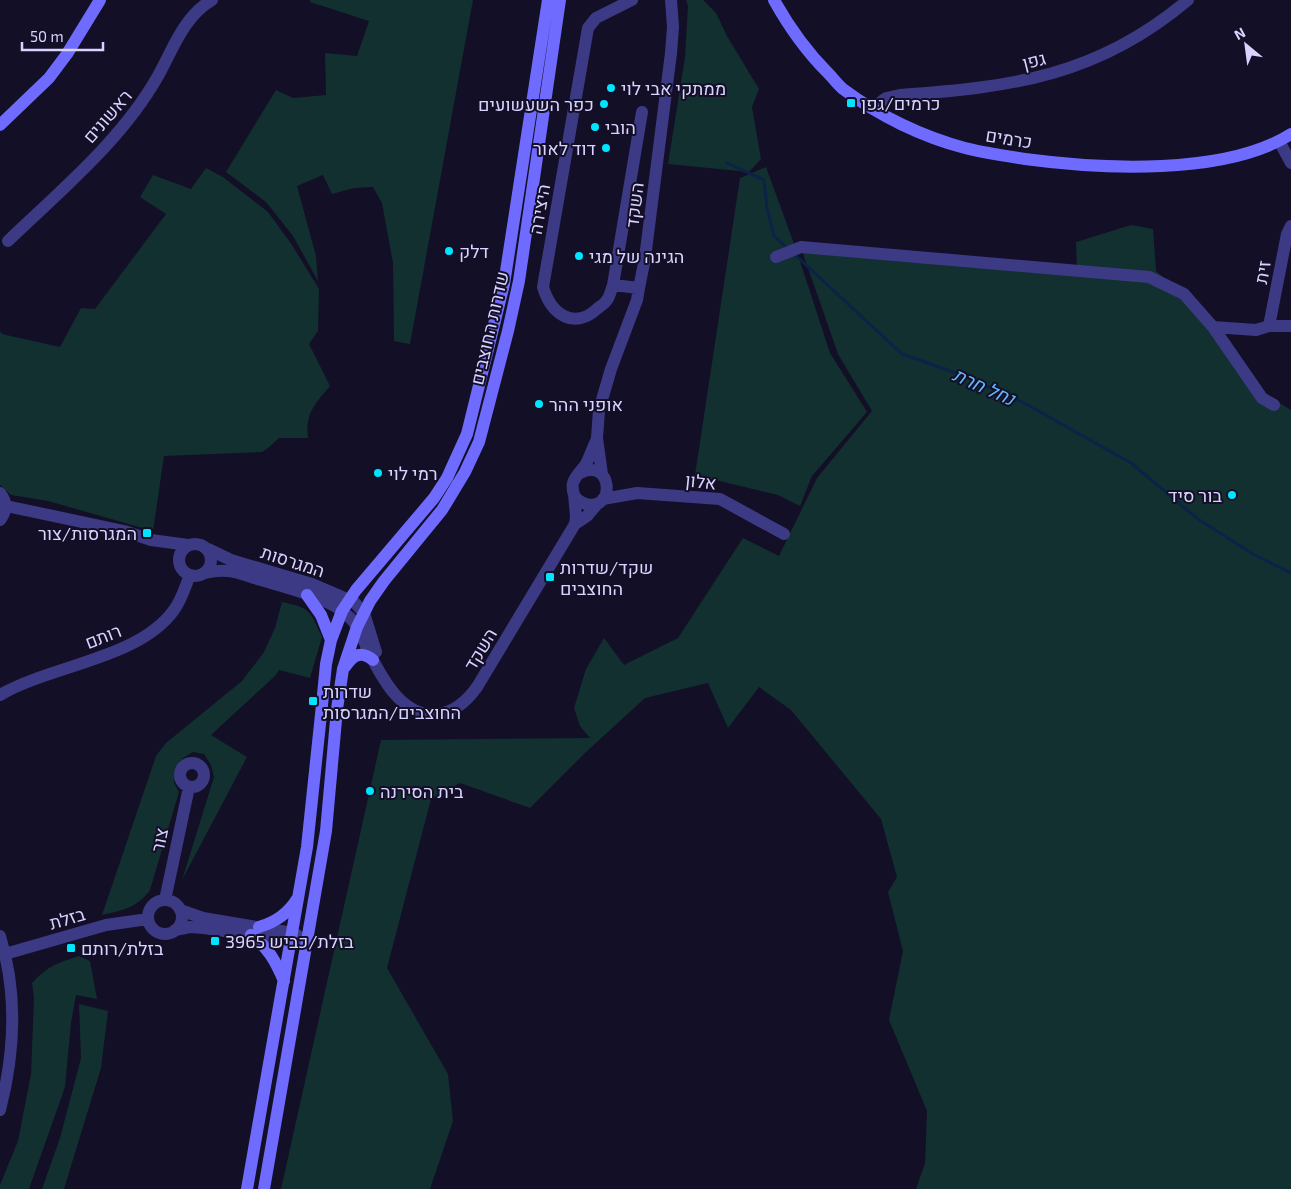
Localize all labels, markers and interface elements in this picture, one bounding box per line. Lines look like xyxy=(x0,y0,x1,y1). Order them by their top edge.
scale bar xyxy=(22,20,104,52)
north arrow xyxy=(1221,20,1271,70)
text: N xyxy=(1231,23,1248,43)
text: 50 m xyxy=(30,27,64,45)
street label: גפן xyxy=(1020,46,1048,74)
place label: ממתקי אבי לוי xyxy=(621,77,726,99)
marker: ממתקי אבי לוי xyxy=(605,82,617,94)
street label: ראשונים xyxy=(78,85,136,147)
place label: כרמים/גפן xyxy=(861,92,941,114)
place label: כפר השעשועים xyxy=(478,93,594,115)
marker: כרמים/גפן xyxy=(845,97,857,109)
marker: כפר השעשועים xyxy=(598,98,610,110)
place label: הובי xyxy=(605,116,636,138)
marker: הובי xyxy=(589,121,601,133)
street label: כרמים xyxy=(984,123,1034,153)
place label: דוד לאור xyxy=(533,137,596,159)
marker: דוד לאור xyxy=(600,142,612,154)
street label: השקד xyxy=(620,181,648,229)
street label: היצירה xyxy=(524,182,554,236)
place label: דלק xyxy=(459,240,489,262)
marker: דלק xyxy=(443,245,455,257)
place label: הגינה של מגי xyxy=(589,245,684,267)
marker: הגינה של מגי xyxy=(573,250,585,262)
street label: זית xyxy=(1249,259,1275,285)
street label: שדרות החוצבים xyxy=(465,269,513,387)
water label: נחל חרת xyxy=(950,362,1019,410)
place label: אופני ההר xyxy=(549,393,623,415)
marker: אופני ההר xyxy=(533,398,545,410)
place label: רמי לוי xyxy=(388,462,438,484)
marker: רמי לוי xyxy=(372,467,384,479)
street label: אלון xyxy=(684,468,718,494)
place label: בור סיד xyxy=(1168,484,1223,506)
marker: בור סיד xyxy=(1226,489,1238,501)
place label: המגרסות/צור xyxy=(38,522,137,544)
marker: המגרסות/צור xyxy=(141,527,153,539)
street label: המגרסות xyxy=(258,540,328,582)
place label: שקד/שדרות החוצבים xyxy=(560,556,653,599)
marker: שקד/שדרות החוצבים xyxy=(544,571,556,583)
street label: רותם xyxy=(82,619,124,653)
street label: השקד xyxy=(459,624,501,674)
place label: שדרות החוצבים/המגרסות xyxy=(323,680,461,723)
marker: שדרות החוצבים/המגרסות xyxy=(307,695,319,707)
place label: בית הסירנה xyxy=(380,780,464,802)
marker: בית הסירנה xyxy=(364,785,376,797)
street label: צור xyxy=(146,826,172,854)
street label: בזלת xyxy=(47,902,88,934)
place label: בזלת/כביש 3965 xyxy=(225,930,354,952)
marker: בזלת/כביש 3965 xyxy=(209,935,221,947)
place label: בזלת/רותם xyxy=(81,937,164,959)
marker: בזלת/רותם xyxy=(65,942,77,954)

